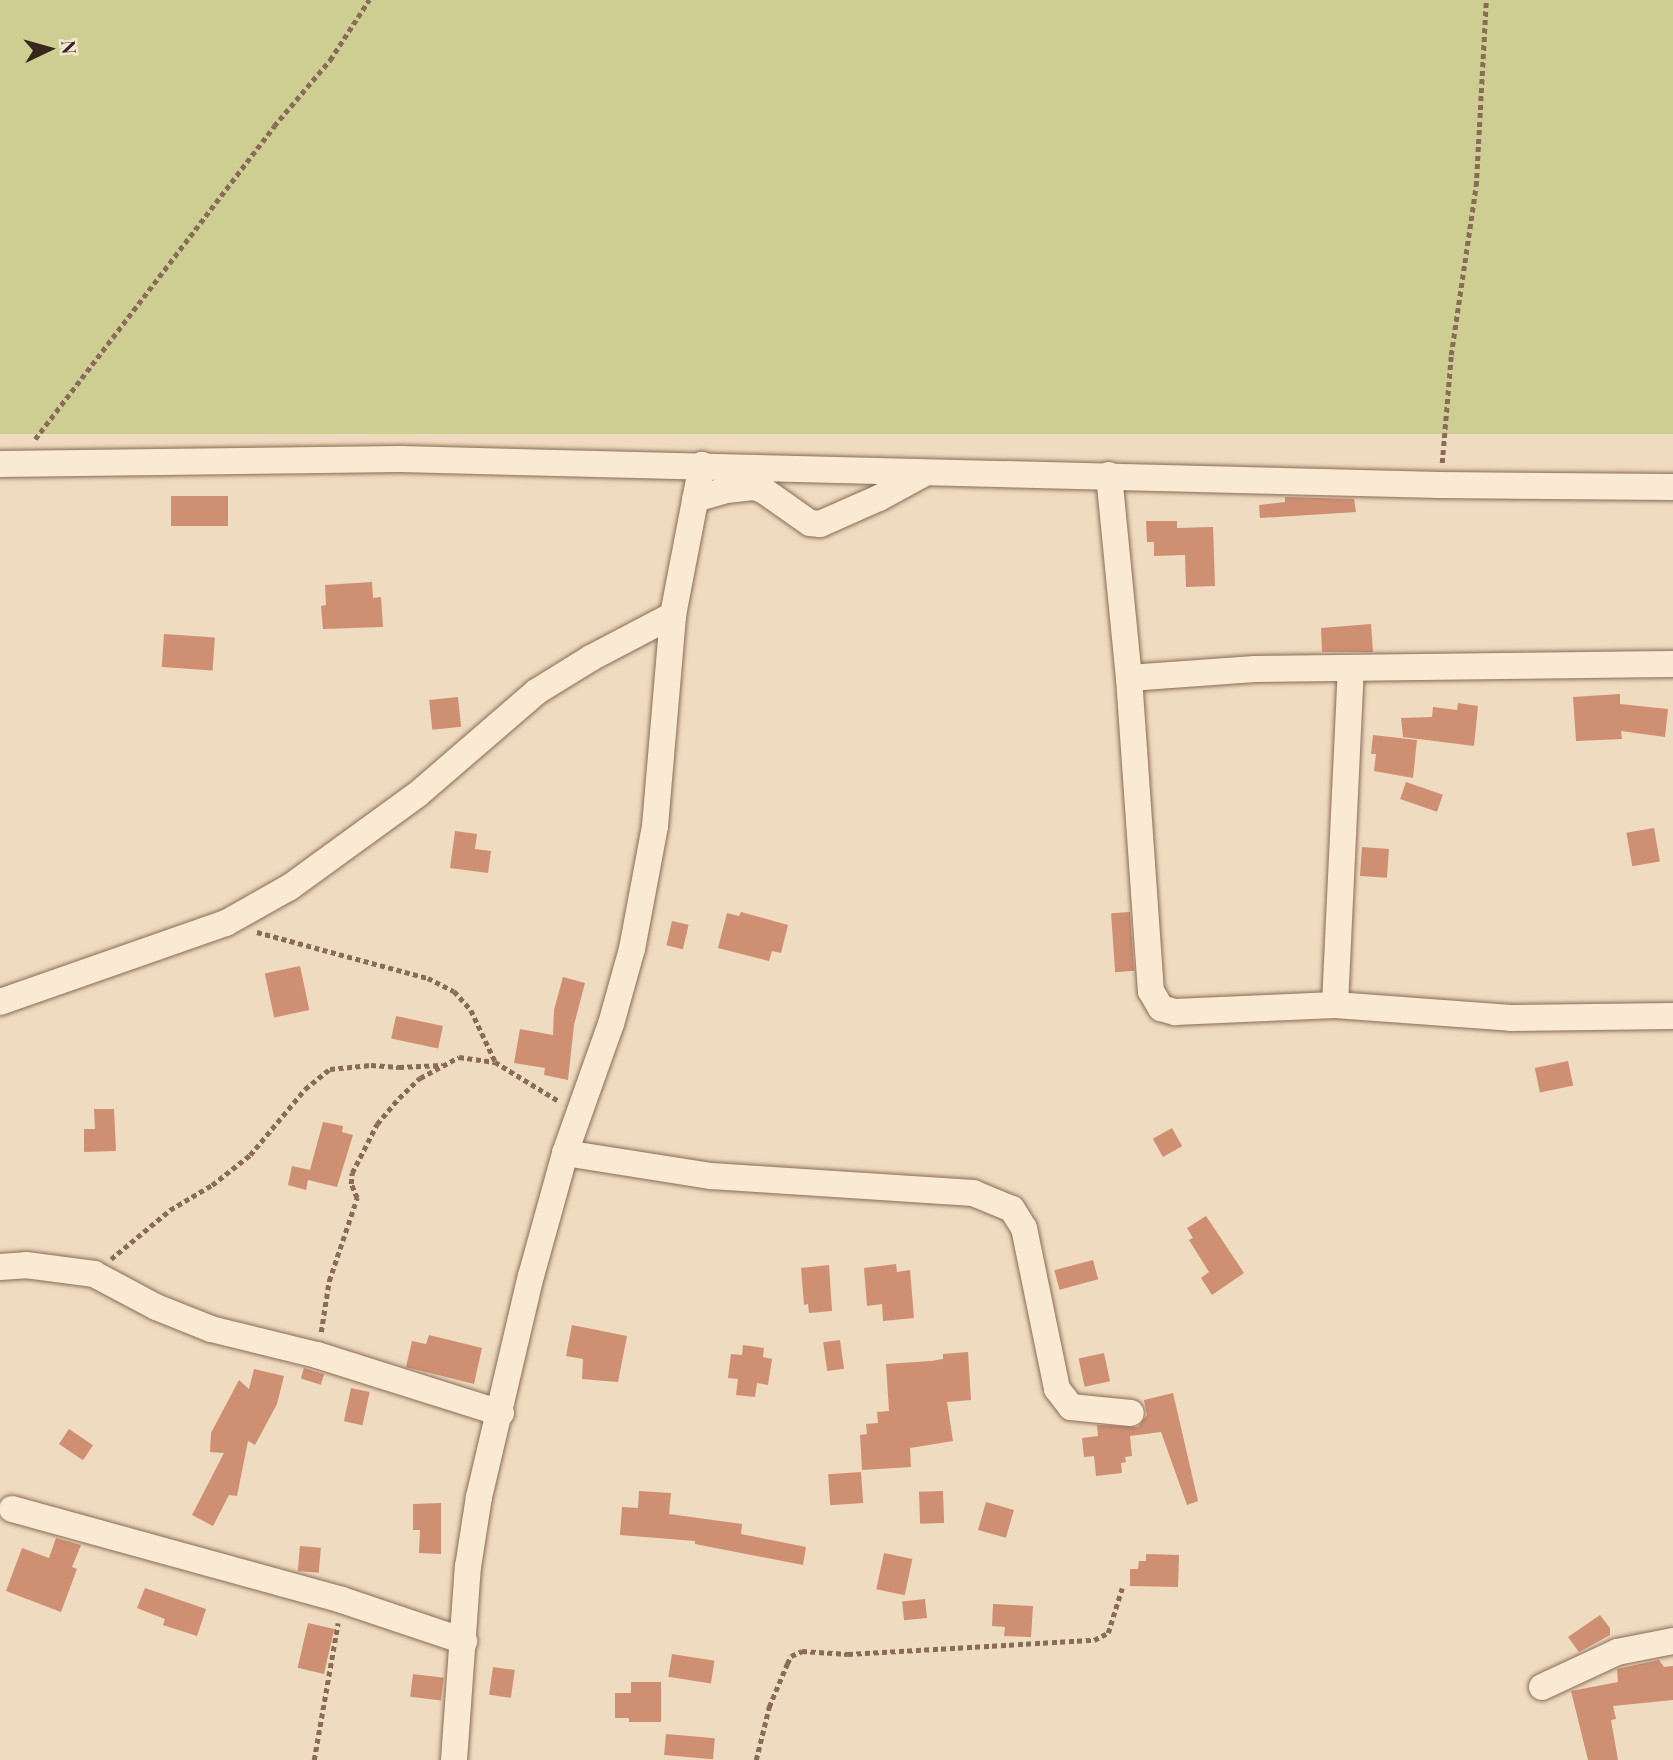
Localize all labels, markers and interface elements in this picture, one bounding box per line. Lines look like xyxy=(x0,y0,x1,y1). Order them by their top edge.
north arrow xyxy=(14,14,84,84)
text: N xyxy=(56,39,83,55)

